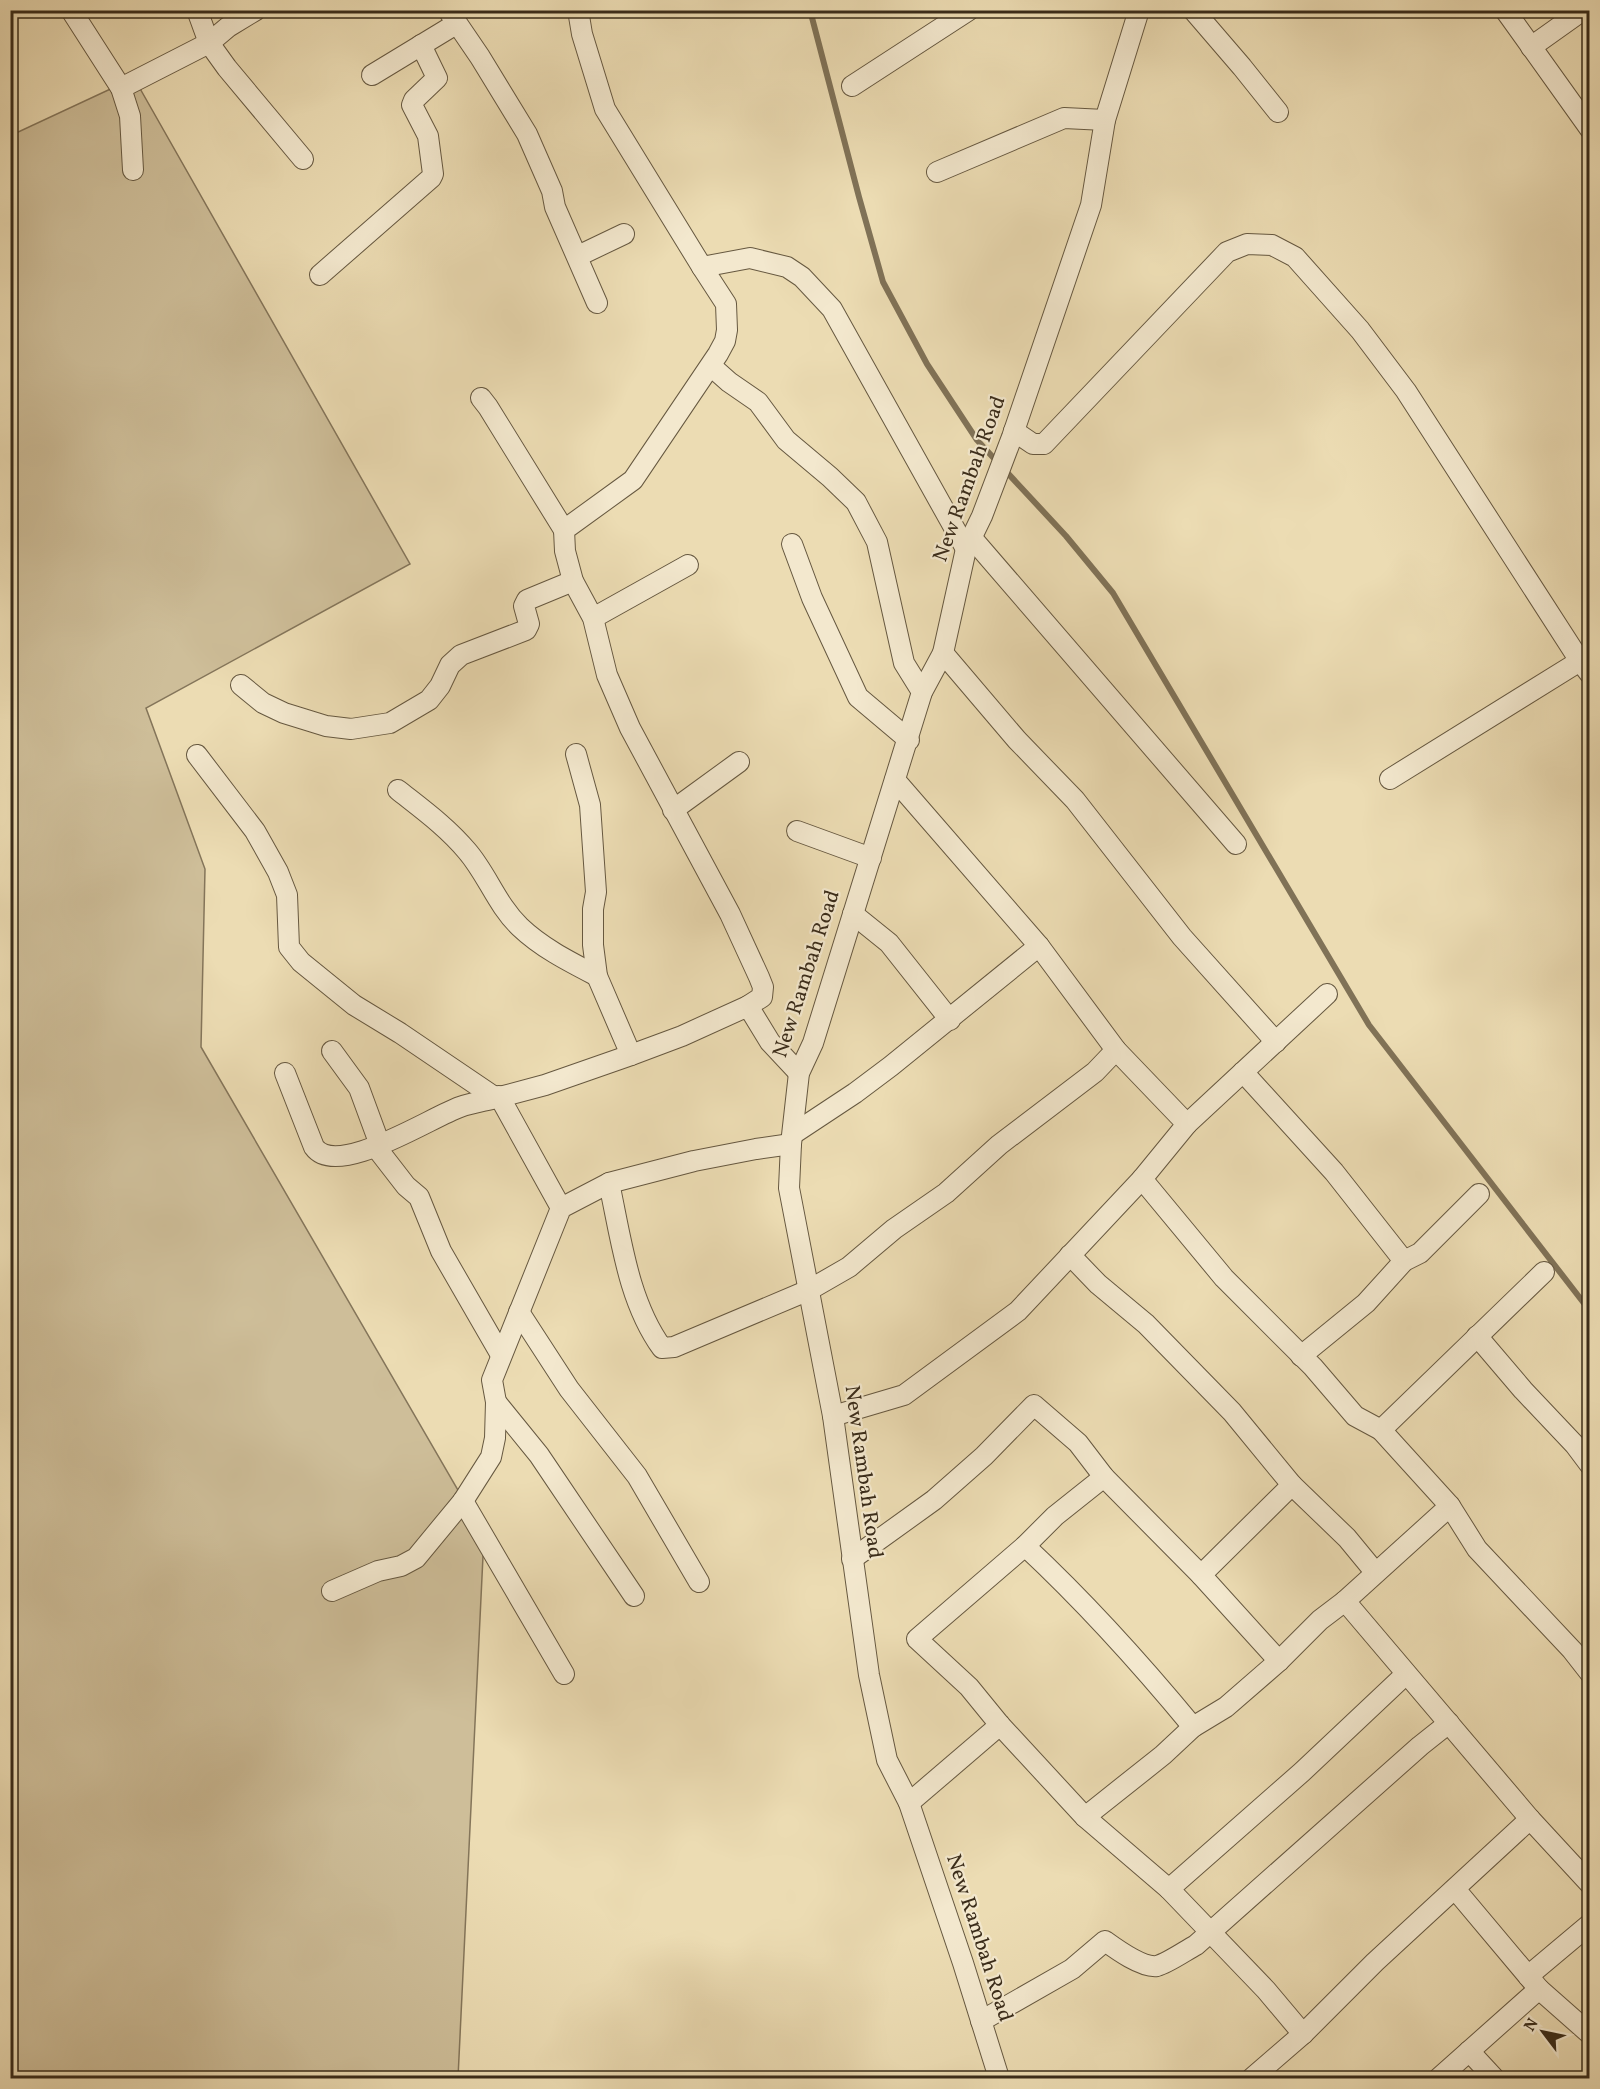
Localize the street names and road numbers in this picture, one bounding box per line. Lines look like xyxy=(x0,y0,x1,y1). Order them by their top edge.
street label: New Rambah Road xyxy=(927,392,1013,566)
street label: New Rambah Road xyxy=(766,886,848,1062)
street label: New Rambah Road xyxy=(836,1384,890,1560)
street label: New Rambah Road xyxy=(938,1850,1020,2026)

